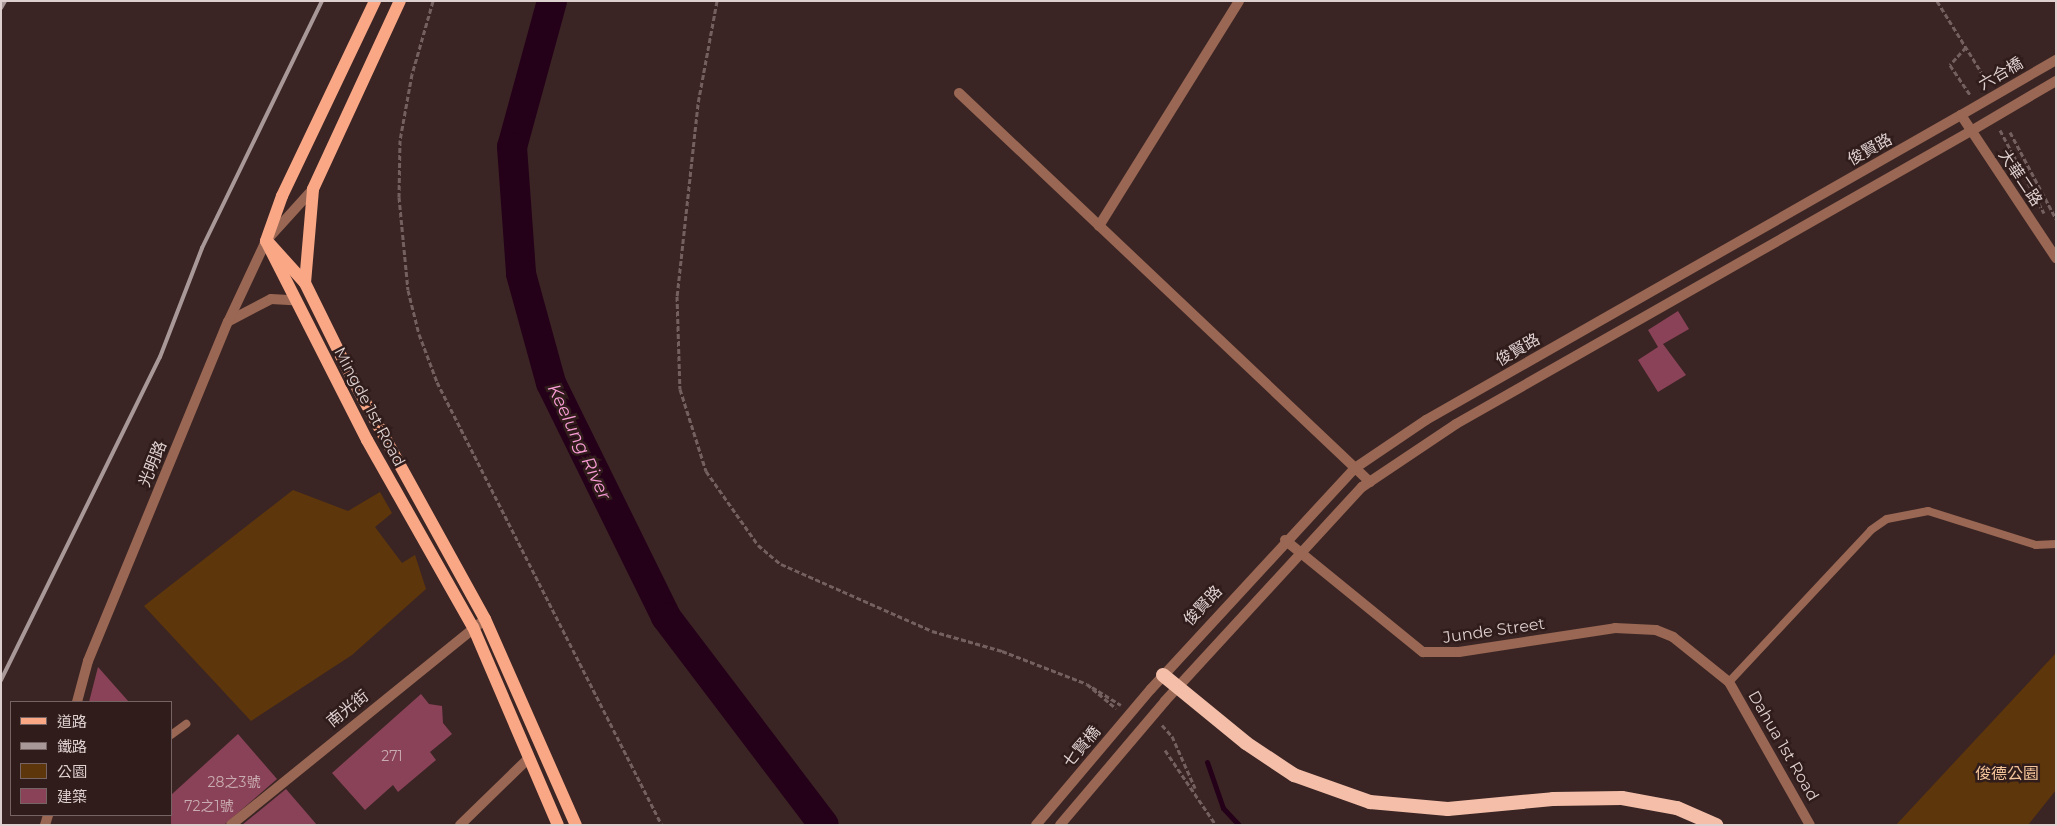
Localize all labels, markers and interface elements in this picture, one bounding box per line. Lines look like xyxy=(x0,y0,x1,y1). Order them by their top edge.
street label: 六合橋 xyxy=(1975,54,2027,94)
street label: 俊賢路 xyxy=(1844,130,1896,170)
street label: 大華二路 xyxy=(1994,146,2046,210)
street label: 俊賢路 xyxy=(1492,330,1544,370)
street label: Mingde 1st Road xyxy=(329,344,409,470)
water label: Keelung River xyxy=(543,380,615,504)
street label: 光明路 xyxy=(135,438,171,490)
street label: 俊賢路 xyxy=(1180,582,1226,630)
street label: Junde Street xyxy=(1442,614,1546,648)
street label: 南光街 xyxy=(323,686,373,732)
street label: Dahua 1st Road xyxy=(1744,688,1822,804)
legend xyxy=(10,701,172,816)
text: 道路 xyxy=(57,712,87,731)
street label: 七賢橋 xyxy=(1059,722,1105,772)
text: 鐵路 xyxy=(57,737,87,756)
house number: 271 xyxy=(381,748,403,764)
text: 公園 xyxy=(57,762,87,781)
park label: 俊德公園 xyxy=(1975,764,2039,784)
house number: 28之3號 xyxy=(208,774,260,790)
text: 建築 xyxy=(57,787,87,806)
house number: 72之1號 xyxy=(184,798,234,814)

